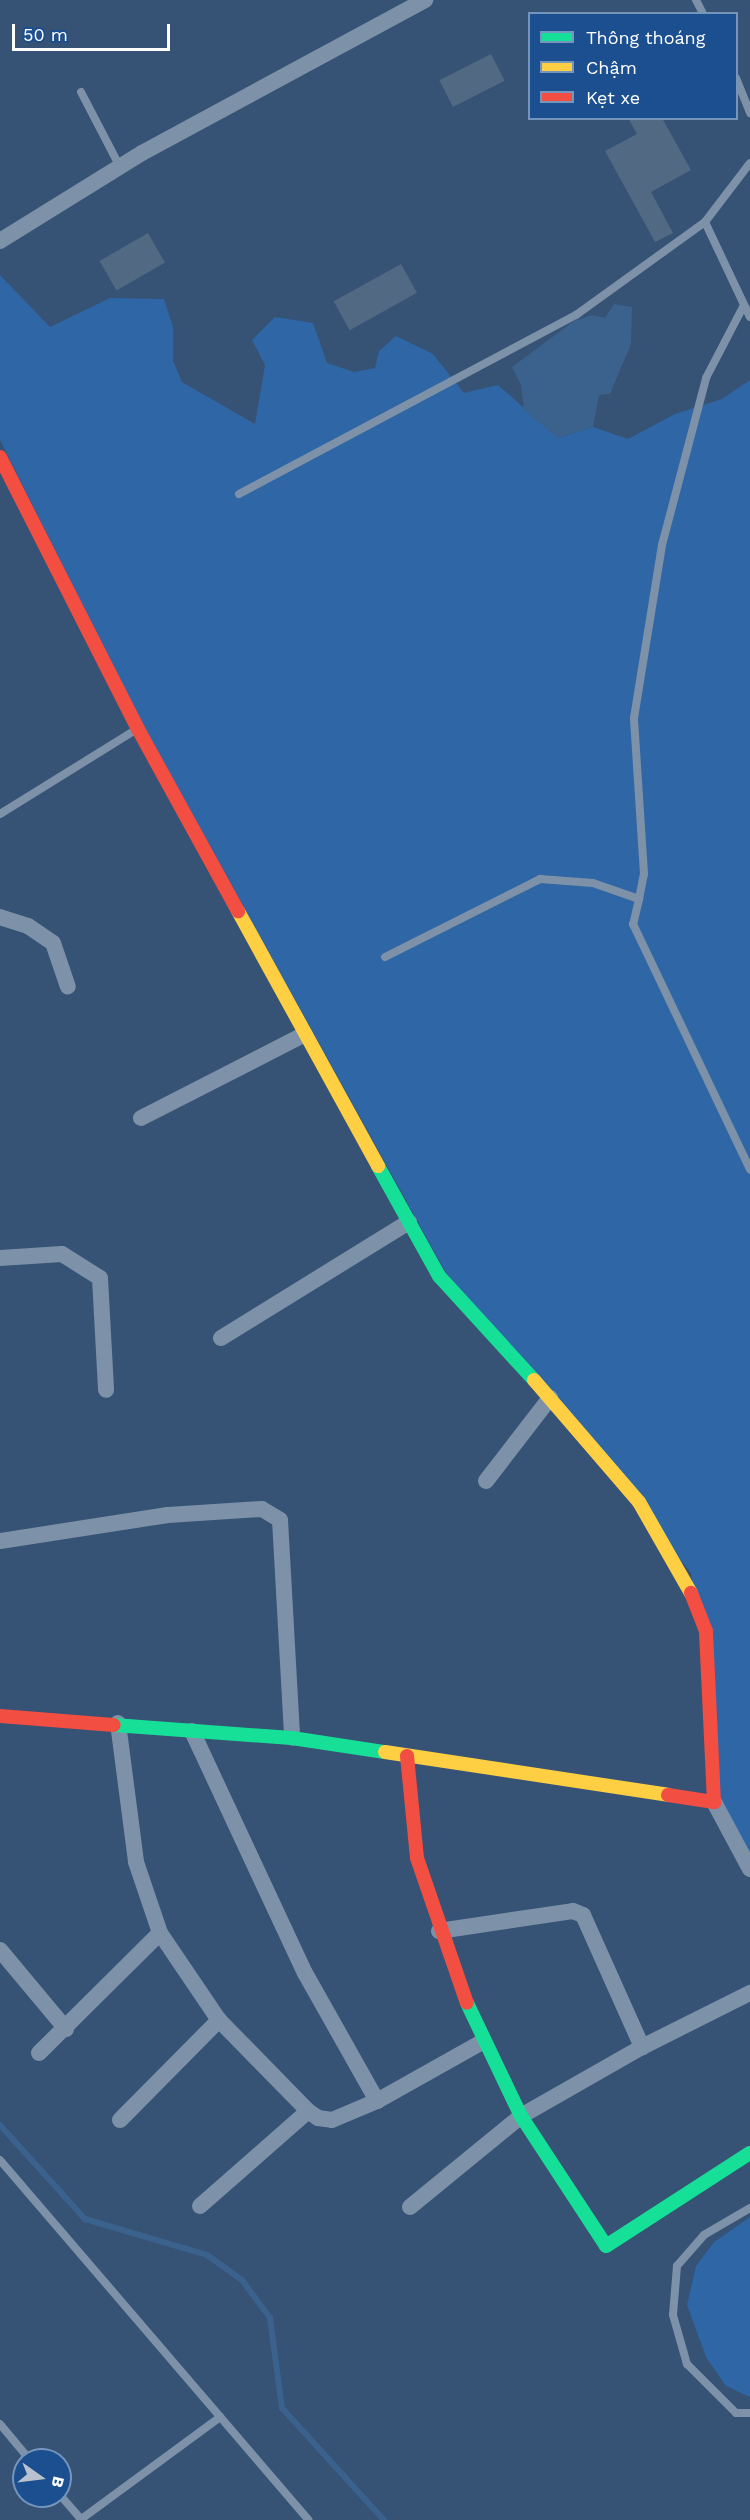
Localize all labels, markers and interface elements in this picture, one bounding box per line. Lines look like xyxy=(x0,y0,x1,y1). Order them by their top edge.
scale bar xyxy=(15,12,172,50)
legend xyxy=(528,12,738,120)
text: 50 m xyxy=(23,24,68,45)
text: Thông thoáng xyxy=(586,27,705,48)
text: Chậm xyxy=(586,57,637,78)
text: Kẹt xe xyxy=(586,87,640,108)
north arrow xyxy=(12,2448,72,2508)
text: B xyxy=(47,2474,69,2490)

